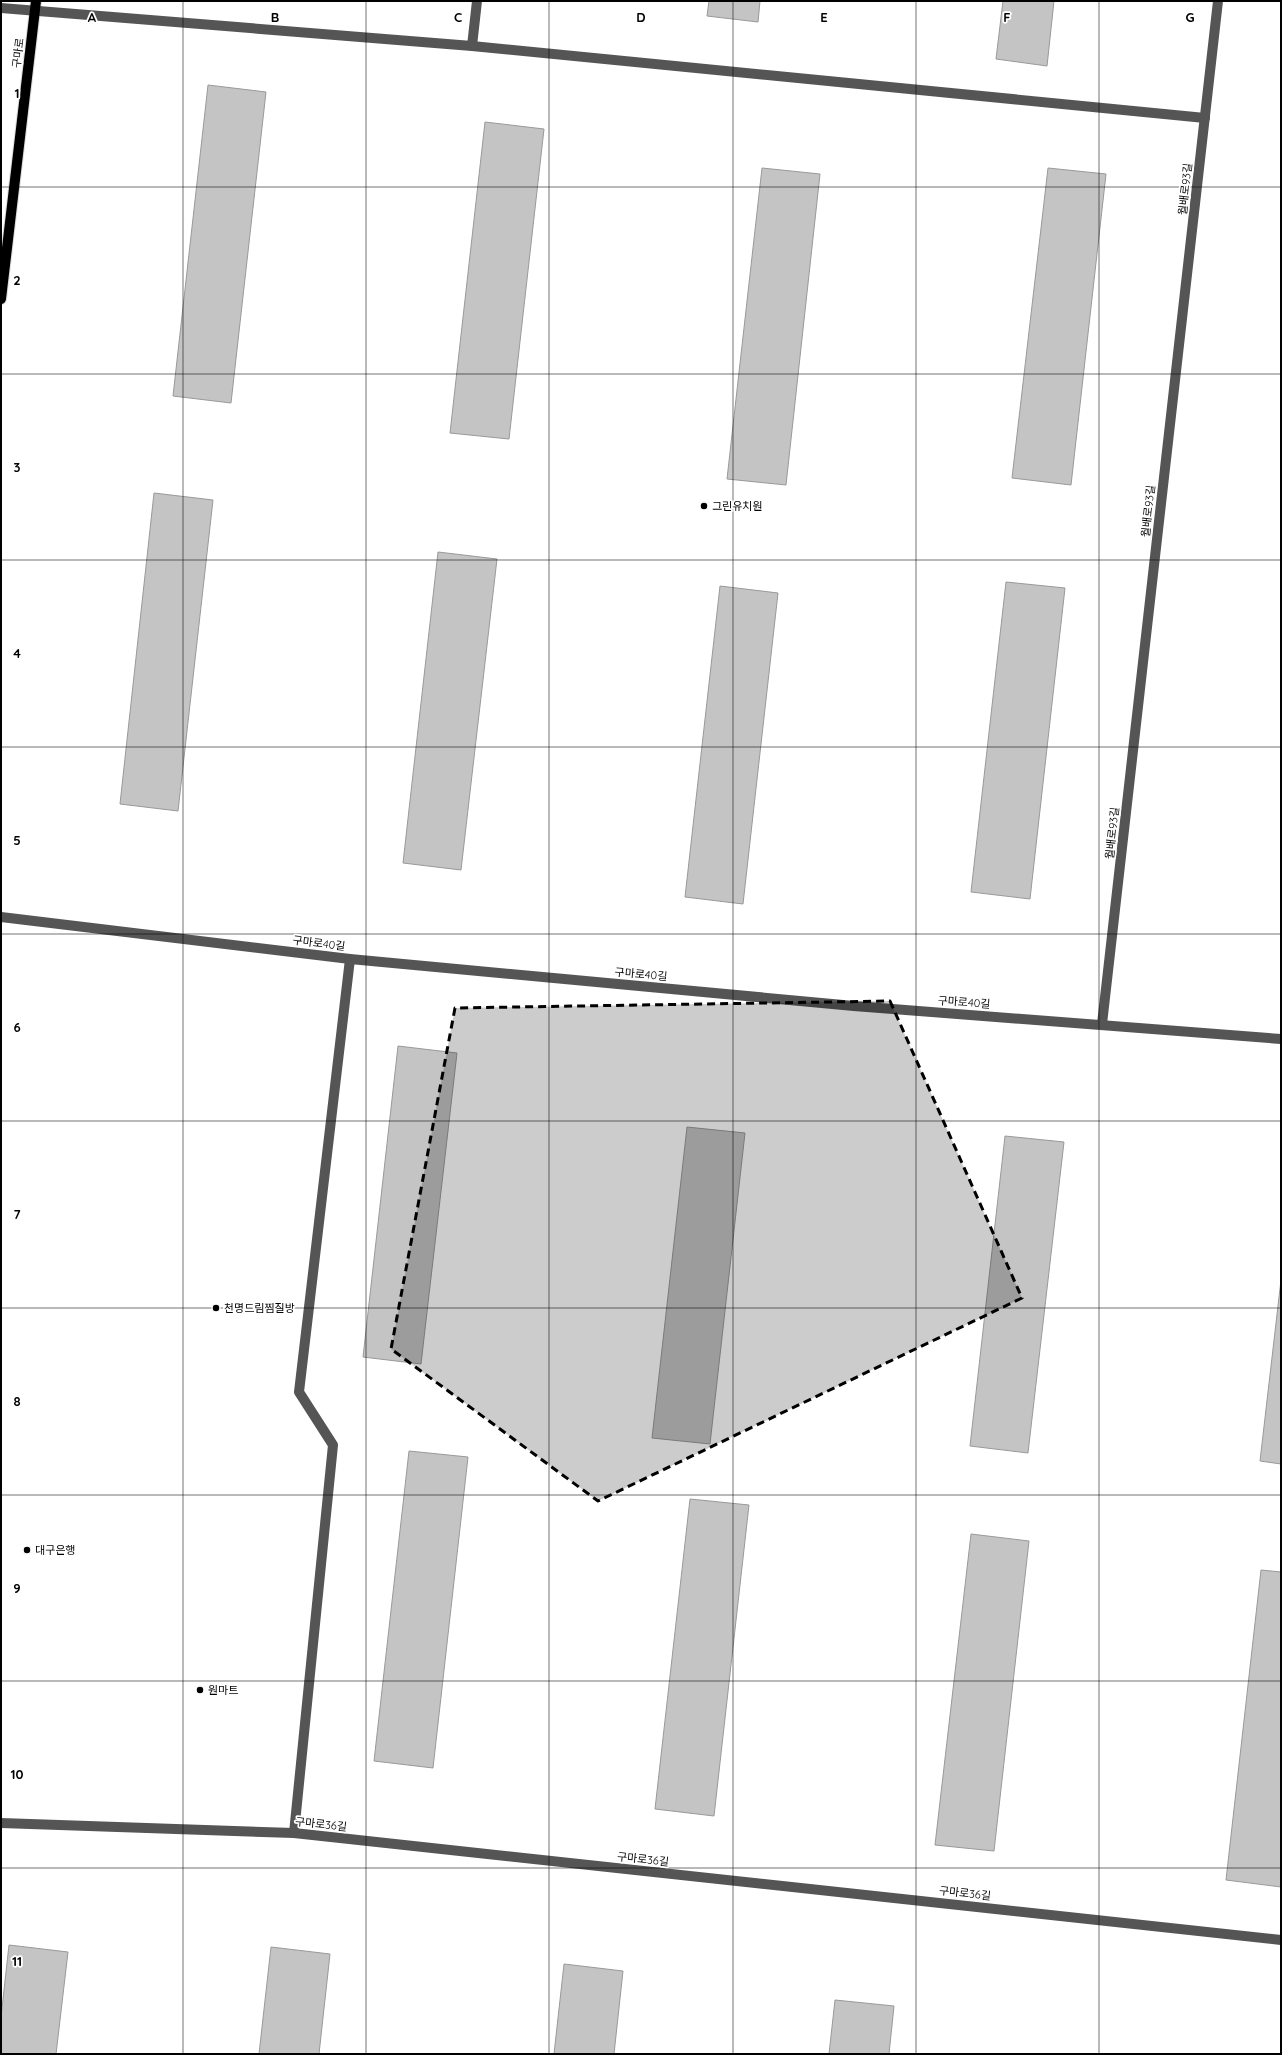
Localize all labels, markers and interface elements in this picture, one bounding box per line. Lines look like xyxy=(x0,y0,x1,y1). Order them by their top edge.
text: A xyxy=(88,9,97,25)
text: B xyxy=(271,9,279,25)
text: C xyxy=(454,9,462,25)
text: D xyxy=(636,9,646,25)
text: E xyxy=(820,9,828,25)
text: F xyxy=(1003,9,1011,25)
text: G xyxy=(1185,9,1195,25)
street label: 구마로 xyxy=(9,37,27,69)
text: 1 xyxy=(14,85,20,101)
street label: 월배로93길 xyxy=(1175,162,1195,216)
text: 2 xyxy=(13,272,21,288)
text: 3 xyxy=(14,459,21,475)
street label: 월배로93길 xyxy=(1138,484,1158,538)
place label: 그린유치원 xyxy=(712,499,763,513)
marker: 그린유치원 xyxy=(699,501,709,511)
text: 4 xyxy=(13,645,21,661)
street label: 월배로93길 xyxy=(1102,806,1122,860)
text: 5 xyxy=(13,832,21,848)
street label: 구마로40길 xyxy=(292,933,346,953)
street label: 구마로40길 xyxy=(614,965,668,983)
street label: 구마로40길 xyxy=(937,993,991,1011)
text: 6 xyxy=(13,1019,21,1035)
text: 7 xyxy=(13,1206,21,1222)
place label: 천명드림찜질방 xyxy=(224,1301,295,1315)
marker: 천명드림찜질방 xyxy=(211,1303,221,1313)
text: 8 xyxy=(13,1393,21,1409)
place label: 대구은행 xyxy=(35,1543,75,1557)
marker: 대구은행 xyxy=(22,1545,32,1555)
text: 9 xyxy=(13,1580,21,1596)
place label: 원마트 xyxy=(208,1683,238,1697)
marker: 원마트 xyxy=(195,1685,205,1695)
text: 10 xyxy=(10,1766,24,1782)
street label: 구마로36길 xyxy=(294,1814,348,1834)
street label: 구마로36길 xyxy=(616,1849,670,1869)
street label: 구마로36길 xyxy=(938,1883,992,1903)
text: 11 xyxy=(12,1953,22,1969)

